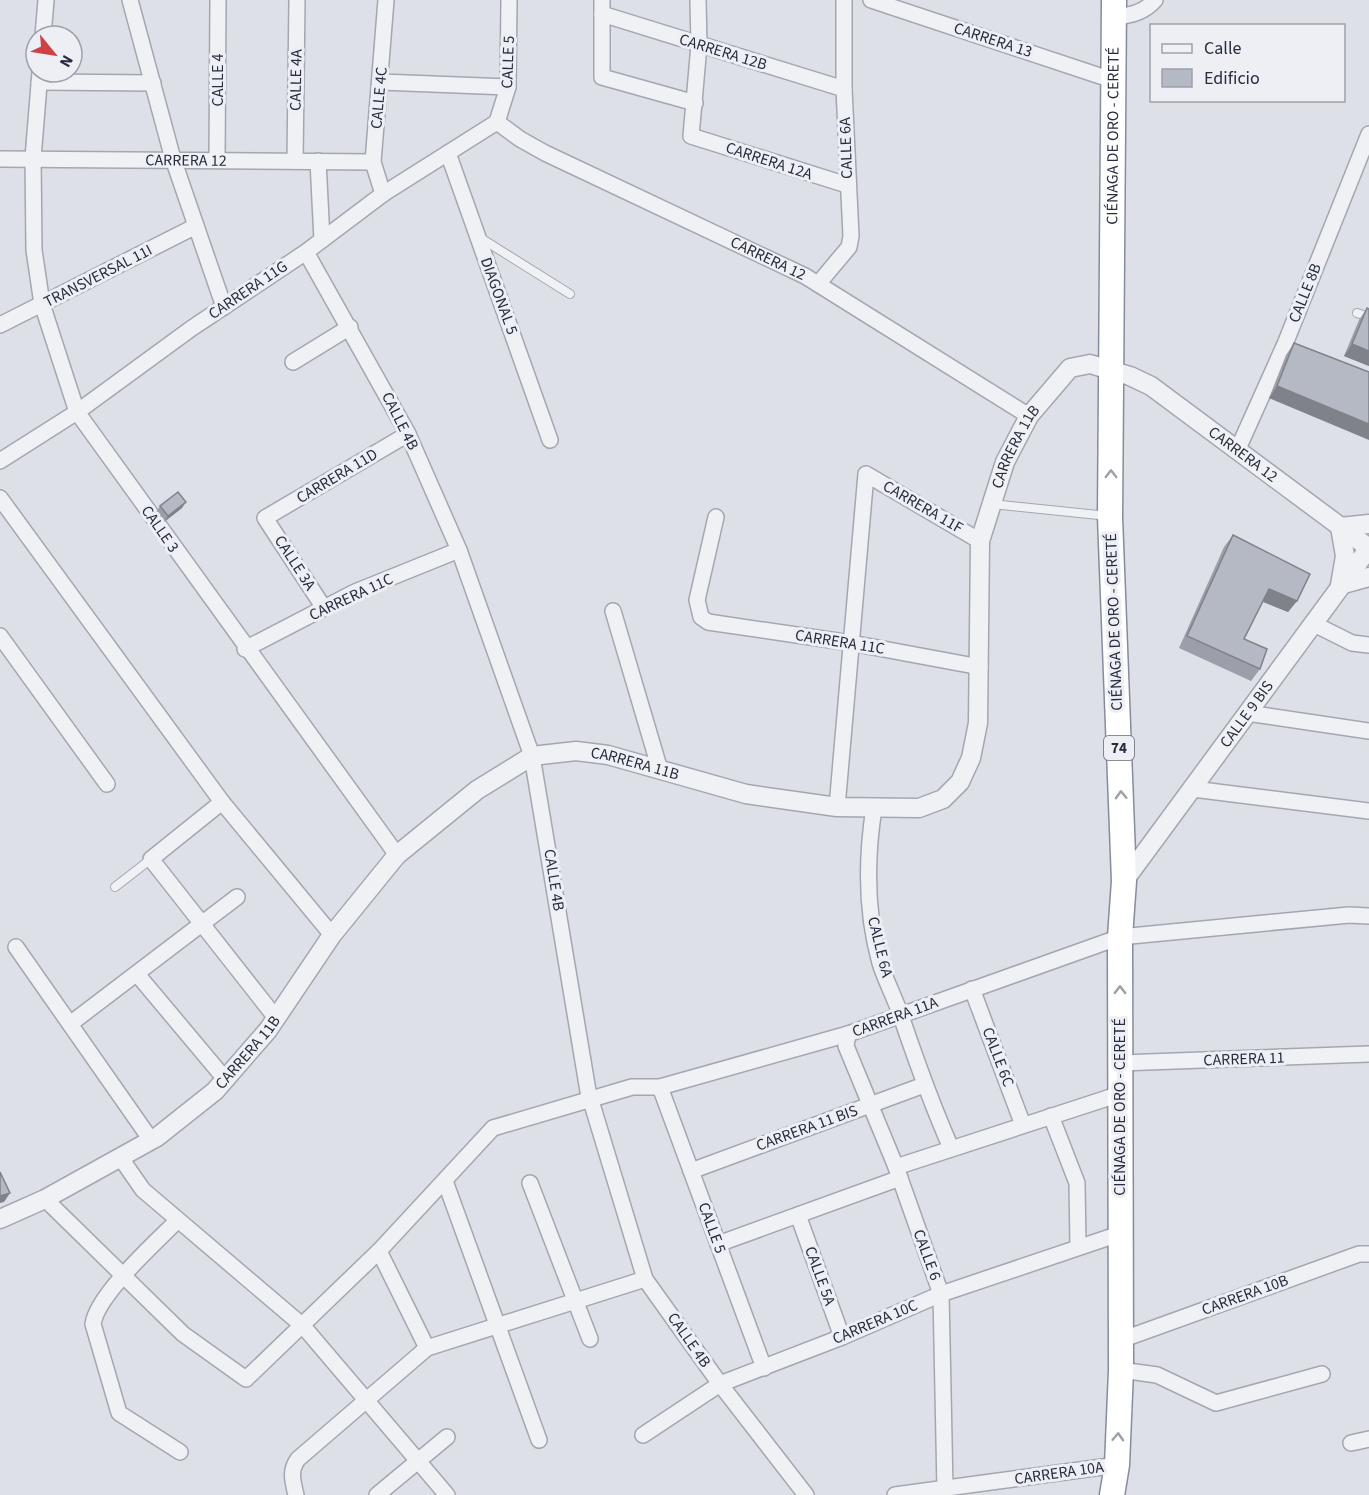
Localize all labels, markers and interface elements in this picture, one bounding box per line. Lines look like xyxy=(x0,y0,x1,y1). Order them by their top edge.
street label: CARRERA 13 xyxy=(951,17,1035,63)
north arrow xyxy=(24,24,84,84)
legend xyxy=(1150,24,1345,102)
street label: CARRERA 12B xyxy=(676,28,770,76)
street label: CALLE 5 xyxy=(496,35,520,89)
text: Calle xyxy=(1204,36,1242,61)
street label: CIÉNAGA DE ORO - CERETÉ xyxy=(1101,47,1125,225)
street label: CALLE 4A xyxy=(284,49,308,111)
text: N xyxy=(54,51,78,71)
street label: CALLE 4 xyxy=(207,53,229,106)
street label: CALLE 4C xyxy=(365,66,393,130)
text: Edificio xyxy=(1204,66,1260,91)
street label: CALLE 6A xyxy=(834,117,858,179)
street label: CARRERA 12A xyxy=(723,137,815,185)
street label: CARRERA 12 xyxy=(145,149,227,172)
street label: CARRERA 12 xyxy=(727,231,810,286)
street label: TRANSVERSAL 11I xyxy=(40,239,156,313)
street label: DIAGONAL 5 xyxy=(475,254,523,338)
street label: CARRERA 11G xyxy=(204,255,292,325)
street label: CALLE 8B xyxy=(1283,260,1327,326)
street label: CALLE 4B xyxy=(376,388,424,454)
street label: CARRERA 11B xyxy=(986,400,1045,491)
street label: CARRERA 12 xyxy=(1204,421,1282,487)
street label: CARRERA 11D xyxy=(292,443,382,509)
one-way arrow xyxy=(1104,470,1117,479)
street label: CARRERA 11F xyxy=(879,475,967,539)
street label: CALLE 3 xyxy=(136,501,184,557)
street label: CALLE 3A xyxy=(269,531,321,595)
street label: CIÉNAGA DE ORO - CERETÉ xyxy=(1100,533,1128,711)
street label: CARRERA 11C xyxy=(305,568,397,626)
street label: CARRERA 11C xyxy=(794,624,886,660)
street label: CALLE 9 BIS xyxy=(1215,676,1279,752)
road number: 74 xyxy=(1104,736,1134,760)
street label: CARRERA 11B xyxy=(589,742,682,786)
one-way arrow xyxy=(1115,791,1127,800)
street label: CALLE 4B xyxy=(538,847,570,913)
street label: CALLE 6A xyxy=(862,914,898,980)
one-way arrow xyxy=(1114,985,1126,994)
street label: CARRERA 11A xyxy=(849,991,941,1043)
street label: CARRERA 11B xyxy=(210,1011,286,1094)
street label: CIÉNAGA DE ORO - CERETÉ xyxy=(1109,1018,1131,1196)
street label: CALLE 6C xyxy=(977,1024,1019,1090)
street label: CARRERA 11 xyxy=(1203,1047,1285,1071)
street label: CARRERA 11 BIS xyxy=(753,1099,861,1157)
street label: CALLE 5 xyxy=(693,1199,731,1257)
street label: CALLE 6 xyxy=(908,1226,946,1284)
street label: CALLE 5A xyxy=(799,1243,841,1309)
street label: CARRERA 10B xyxy=(1199,1269,1291,1321)
street label: CARRERA 10C xyxy=(829,1294,921,1350)
street label: CALLE 4B xyxy=(662,1308,716,1372)
one-way arrow xyxy=(1111,1432,1124,1441)
street label: CARRERA 10A xyxy=(1013,1456,1105,1490)

